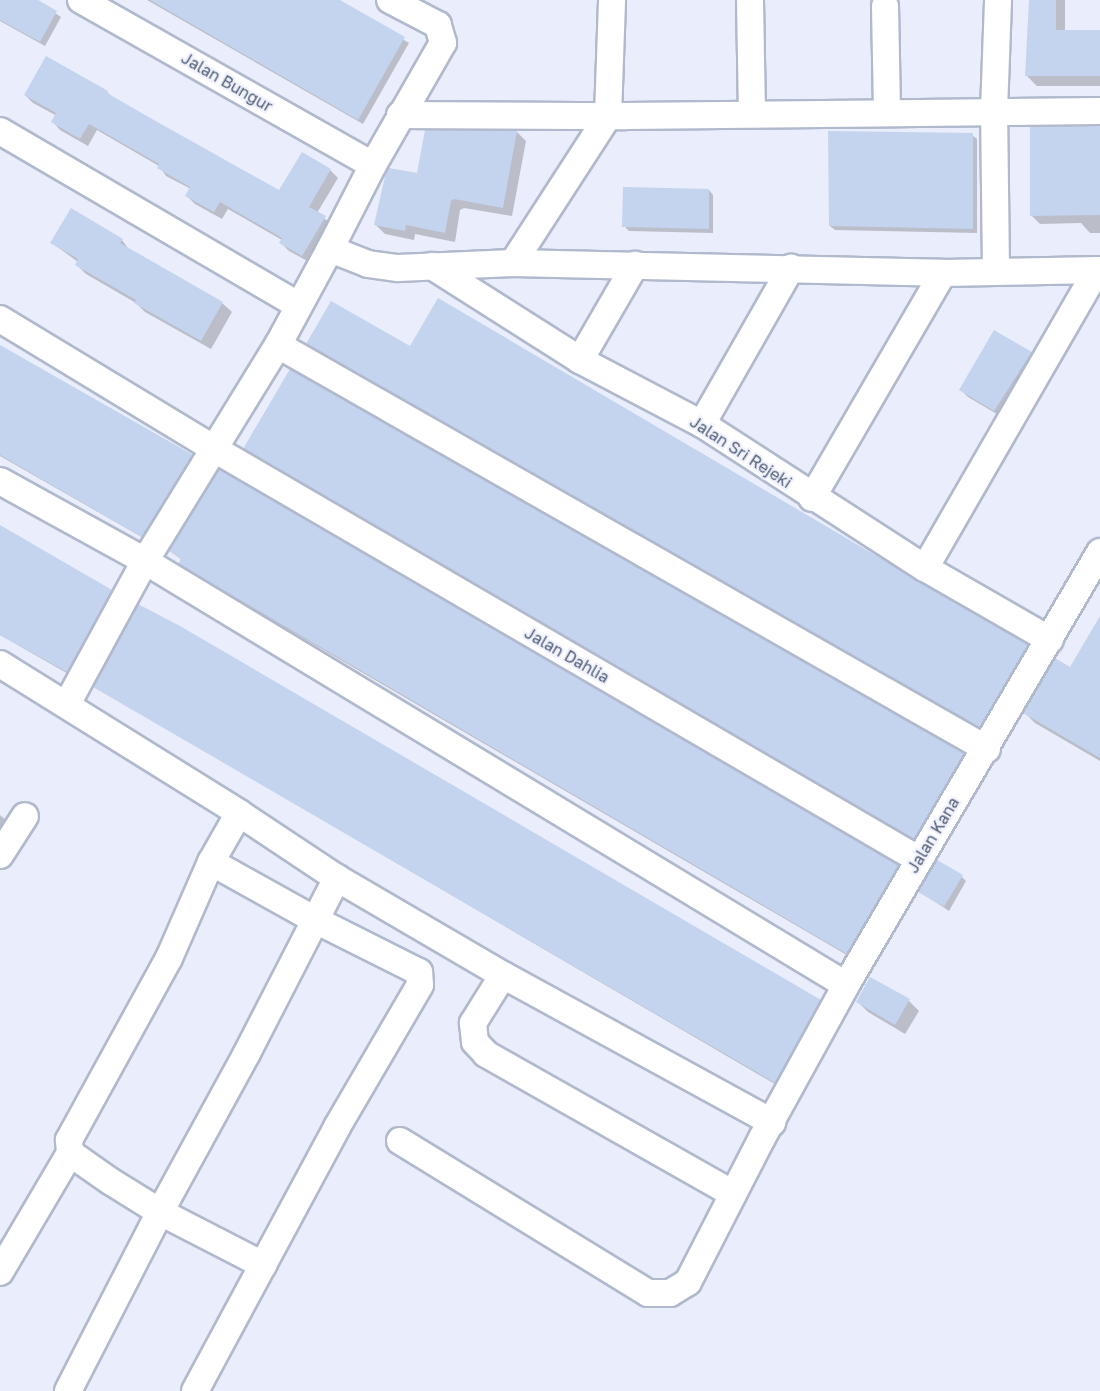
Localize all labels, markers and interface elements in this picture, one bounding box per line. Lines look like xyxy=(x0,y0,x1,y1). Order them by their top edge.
street label: Jalan Bungur xyxy=(178,48,276,116)
street label: Jalan Sri Rejeki xyxy=(686,412,796,492)
street label: Jalan Dahlia xyxy=(521,623,613,687)
street label: Jalan Kana xyxy=(903,794,963,876)

